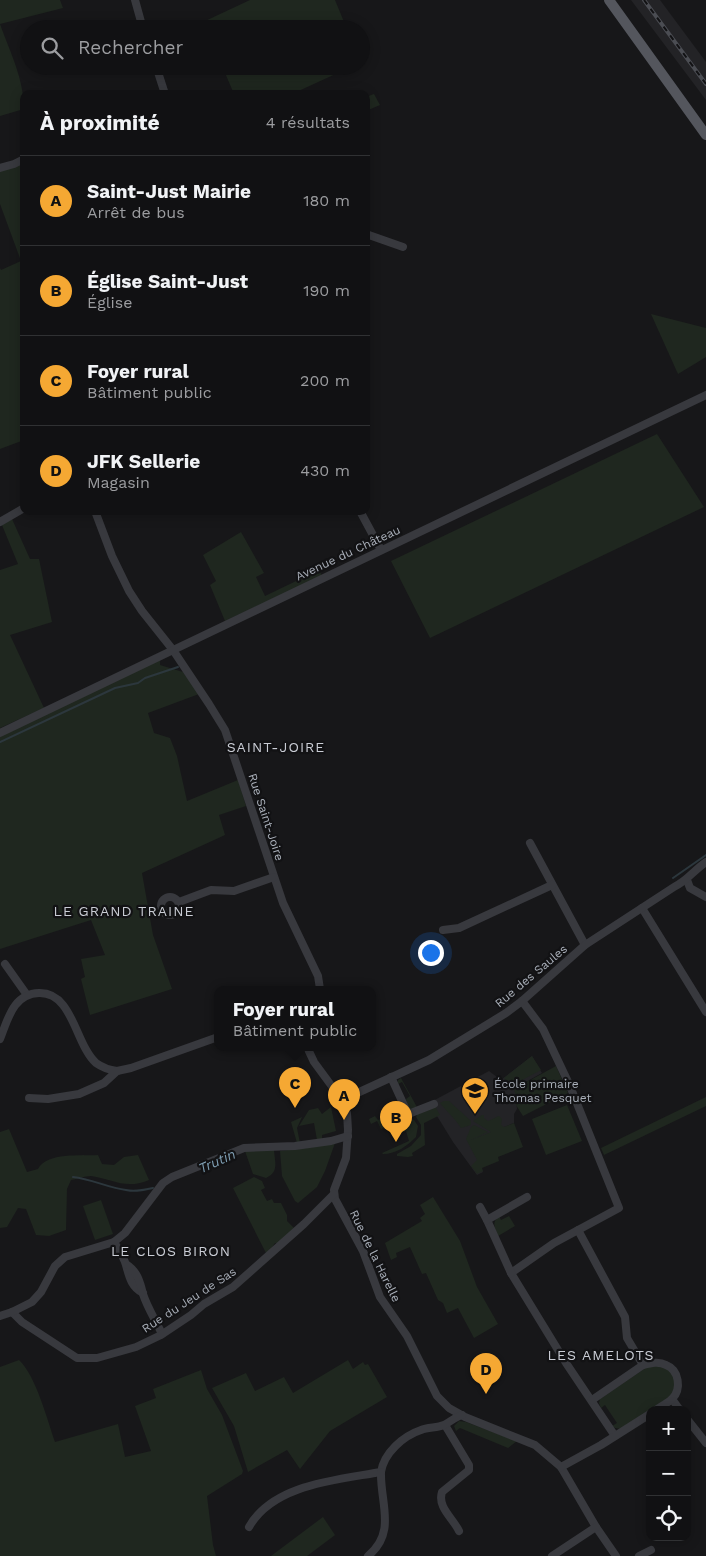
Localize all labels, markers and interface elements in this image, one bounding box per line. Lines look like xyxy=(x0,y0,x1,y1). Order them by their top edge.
search box xyxy=(20,20,370,75)
icon: search xyxy=(38,34,66,62)
text: Rechercher xyxy=(78,36,183,59)
text: À proximité xyxy=(40,110,160,135)
text: 4 résultats xyxy=(266,113,350,132)
text: Saint-Just Mairie xyxy=(87,180,251,203)
text: A xyxy=(51,191,61,210)
text: 180 m xyxy=(303,191,350,210)
text: Arrêt de bus xyxy=(87,203,185,222)
text: Église Saint-Just xyxy=(87,270,248,293)
text: B xyxy=(51,281,61,300)
text: 190 m xyxy=(303,281,350,300)
text: Église xyxy=(87,293,133,312)
text: Foyer rural xyxy=(87,360,189,383)
text: C xyxy=(51,371,61,390)
text: 200 m xyxy=(300,371,350,390)
text: Bâtiment public xyxy=(87,383,212,402)
text: JFK Sellerie xyxy=(87,450,200,473)
text: D xyxy=(50,461,62,480)
text: 430 m xyxy=(300,461,350,480)
text: Magasin xyxy=(87,473,150,492)
street label: Avenue du Château xyxy=(293,523,403,583)
district label: SAINT-JOIRE xyxy=(227,739,325,755)
street label: Rue Saint-Joire xyxy=(245,772,287,862)
district label: LE GRAND TRAINE xyxy=(54,903,194,919)
your location xyxy=(418,940,444,966)
street label: Rue des Saules xyxy=(492,942,570,1010)
popup xyxy=(214,986,376,1051)
text: Foyer rural xyxy=(233,998,334,1021)
text: Bâtiment public xyxy=(233,1021,357,1040)
pin: C xyxy=(279,1067,311,1108)
school or university icon: École primaire Thomas Pesquet xyxy=(460,1076,490,1115)
place label: École primaire Thomas Pesquet xyxy=(494,1077,591,1105)
pin: A xyxy=(328,1079,360,1120)
pin: B xyxy=(380,1101,412,1142)
water label: Trutin xyxy=(196,1146,238,1176)
street label: Rue de la Harelle xyxy=(347,1208,403,1304)
district label: LE CLOS BIRON xyxy=(111,1243,231,1259)
street label: Rue du Jeu de Sas xyxy=(139,1264,239,1336)
district label: LES AMELOTS xyxy=(548,1347,654,1363)
pin: D xyxy=(470,1353,502,1394)
map controls xyxy=(646,1406,691,1541)
button: + xyxy=(646,1406,691,1451)
button: − xyxy=(646,1451,691,1496)
button: locate xyxy=(646,1496,691,1541)

